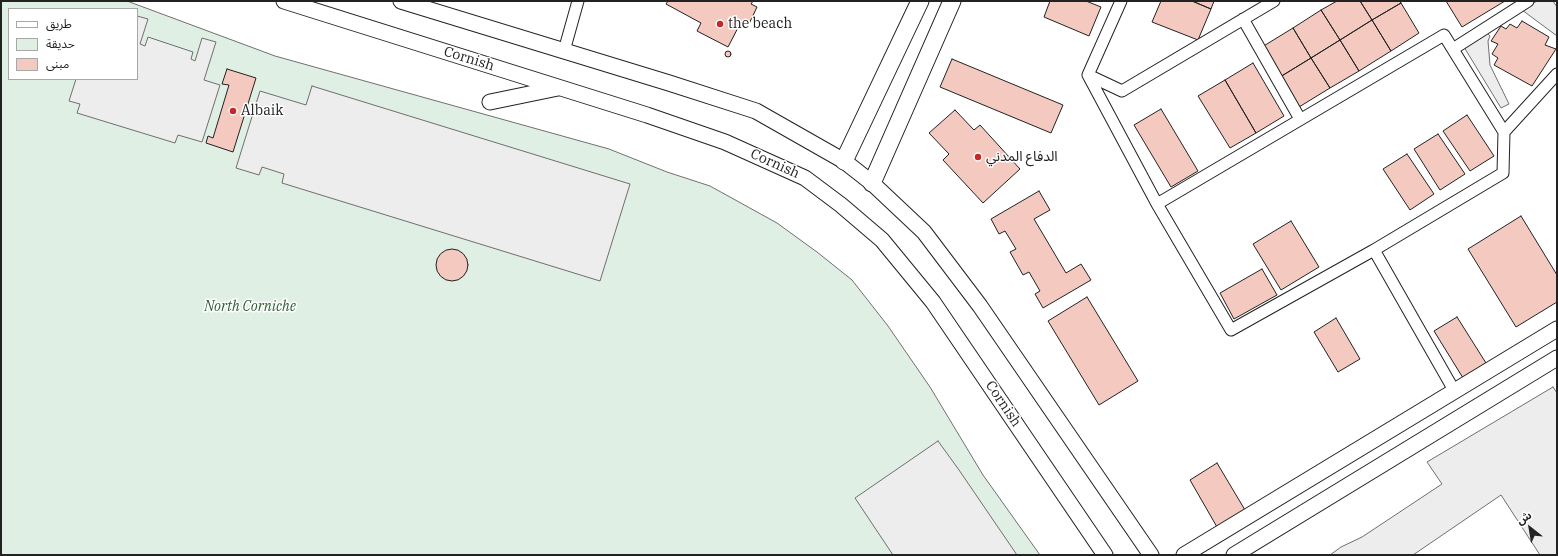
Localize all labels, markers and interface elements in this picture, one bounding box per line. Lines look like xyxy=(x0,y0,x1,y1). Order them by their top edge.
legend xyxy=(8,8,138,80)
text: طريق xyxy=(46,16,72,31)
place label: the beach xyxy=(728,16,792,32)
marker: the beach xyxy=(715,19,725,29)
text: حديقة xyxy=(46,36,75,51)
street label: Cornish xyxy=(442,43,496,75)
text: مبنى xyxy=(46,56,69,71)
place label: Albaik xyxy=(241,103,283,119)
marker: Albaik xyxy=(228,106,238,116)
street label: Cornish xyxy=(748,146,802,182)
place label: الدفاع المدني xyxy=(986,149,1058,165)
marker: الدفاع المدني xyxy=(973,152,983,162)
park label: North Corniche xyxy=(204,299,296,315)
street label: Cornish xyxy=(982,378,1024,430)
north arrow xyxy=(1510,508,1550,548)
text: ش xyxy=(1514,508,1534,528)

